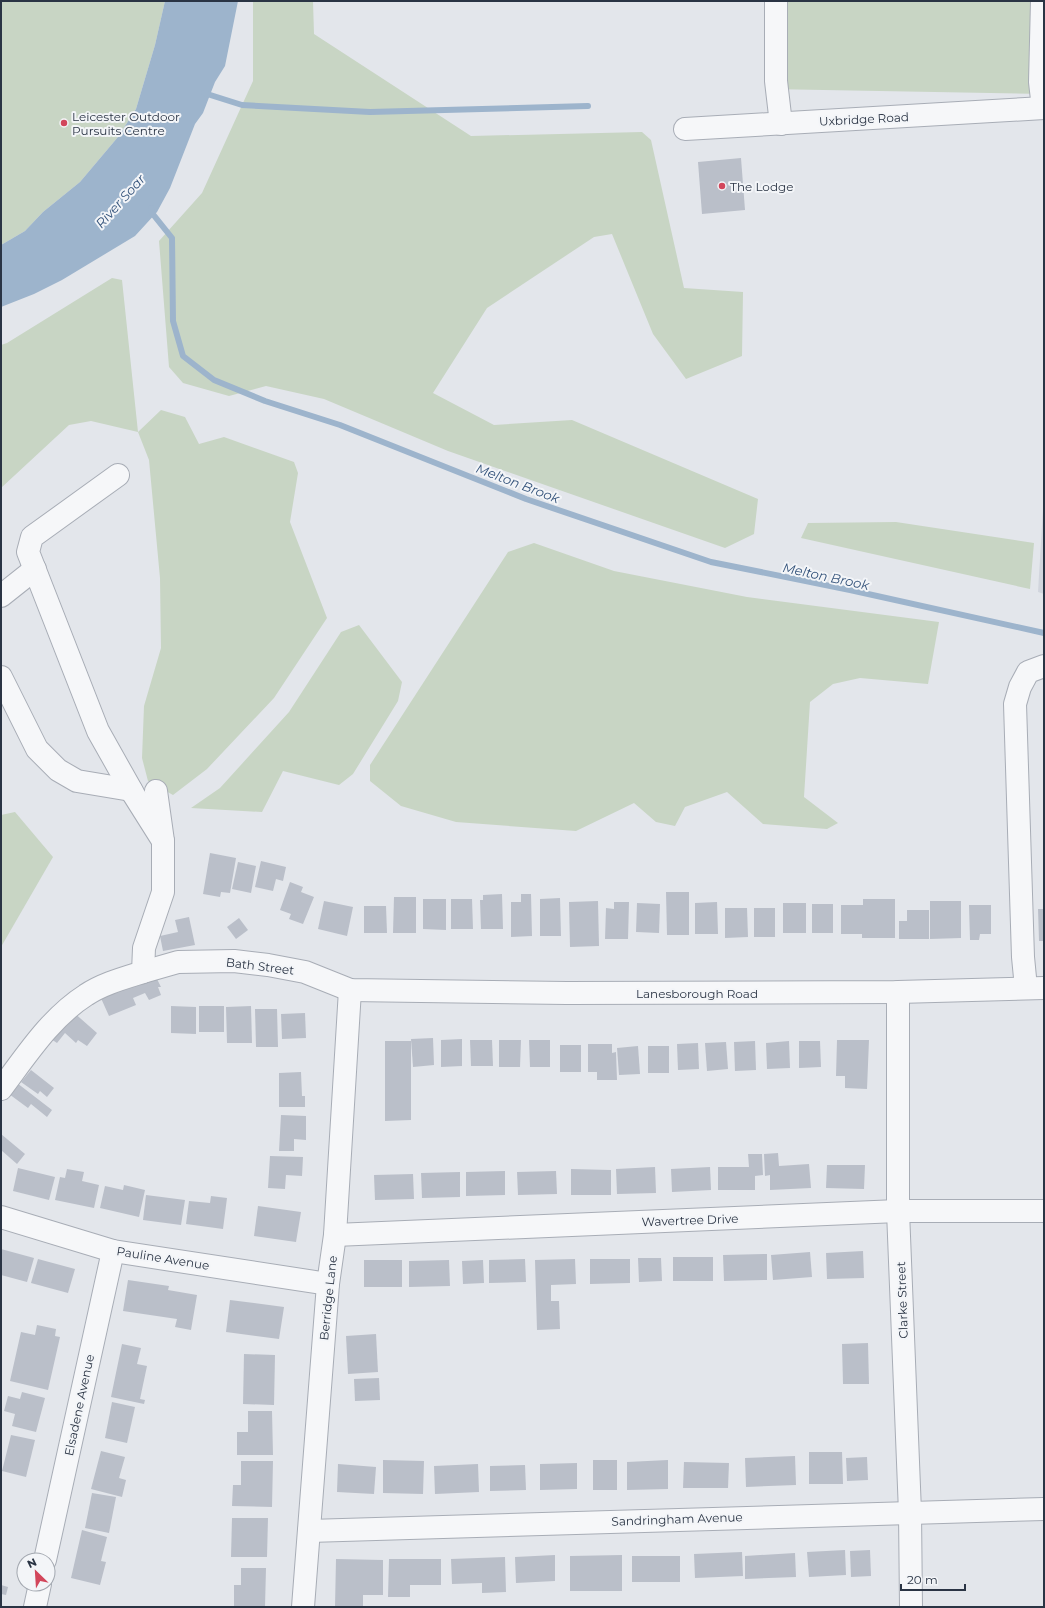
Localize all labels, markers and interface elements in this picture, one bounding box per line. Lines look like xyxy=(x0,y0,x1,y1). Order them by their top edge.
place label: Leicester Outdoor Pursuits Centre xyxy=(72,109,180,138)
street label: Uxbridge Road xyxy=(819,109,909,129)
marker: Leicester Outdoor Pursuits Centre xyxy=(59,118,69,128)
water label: River Soar xyxy=(92,170,149,231)
place label: The Lodge xyxy=(730,179,794,194)
marker: The Lodge xyxy=(717,181,727,191)
water label: Melton Brook xyxy=(474,460,563,507)
water label: Melton Brook xyxy=(781,559,872,593)
street label: Bath Street xyxy=(225,954,295,978)
street label: Lanesborough Road xyxy=(636,986,758,1001)
street label: Wavertree Drive xyxy=(641,1211,739,1229)
street label: Pauline Avenue xyxy=(115,1243,211,1273)
street label: Berridge Lane xyxy=(316,1255,340,1341)
street label: Clarke Street xyxy=(893,1261,911,1339)
street label: Elsadene Avenue xyxy=(61,1353,97,1457)
street label: Sandringham Avenue xyxy=(611,1509,743,1529)
north arrow xyxy=(16,1552,56,1592)
text: N xyxy=(25,1555,39,1571)
scale bar xyxy=(901,1566,965,1592)
text: 20 m xyxy=(907,1572,938,1587)

